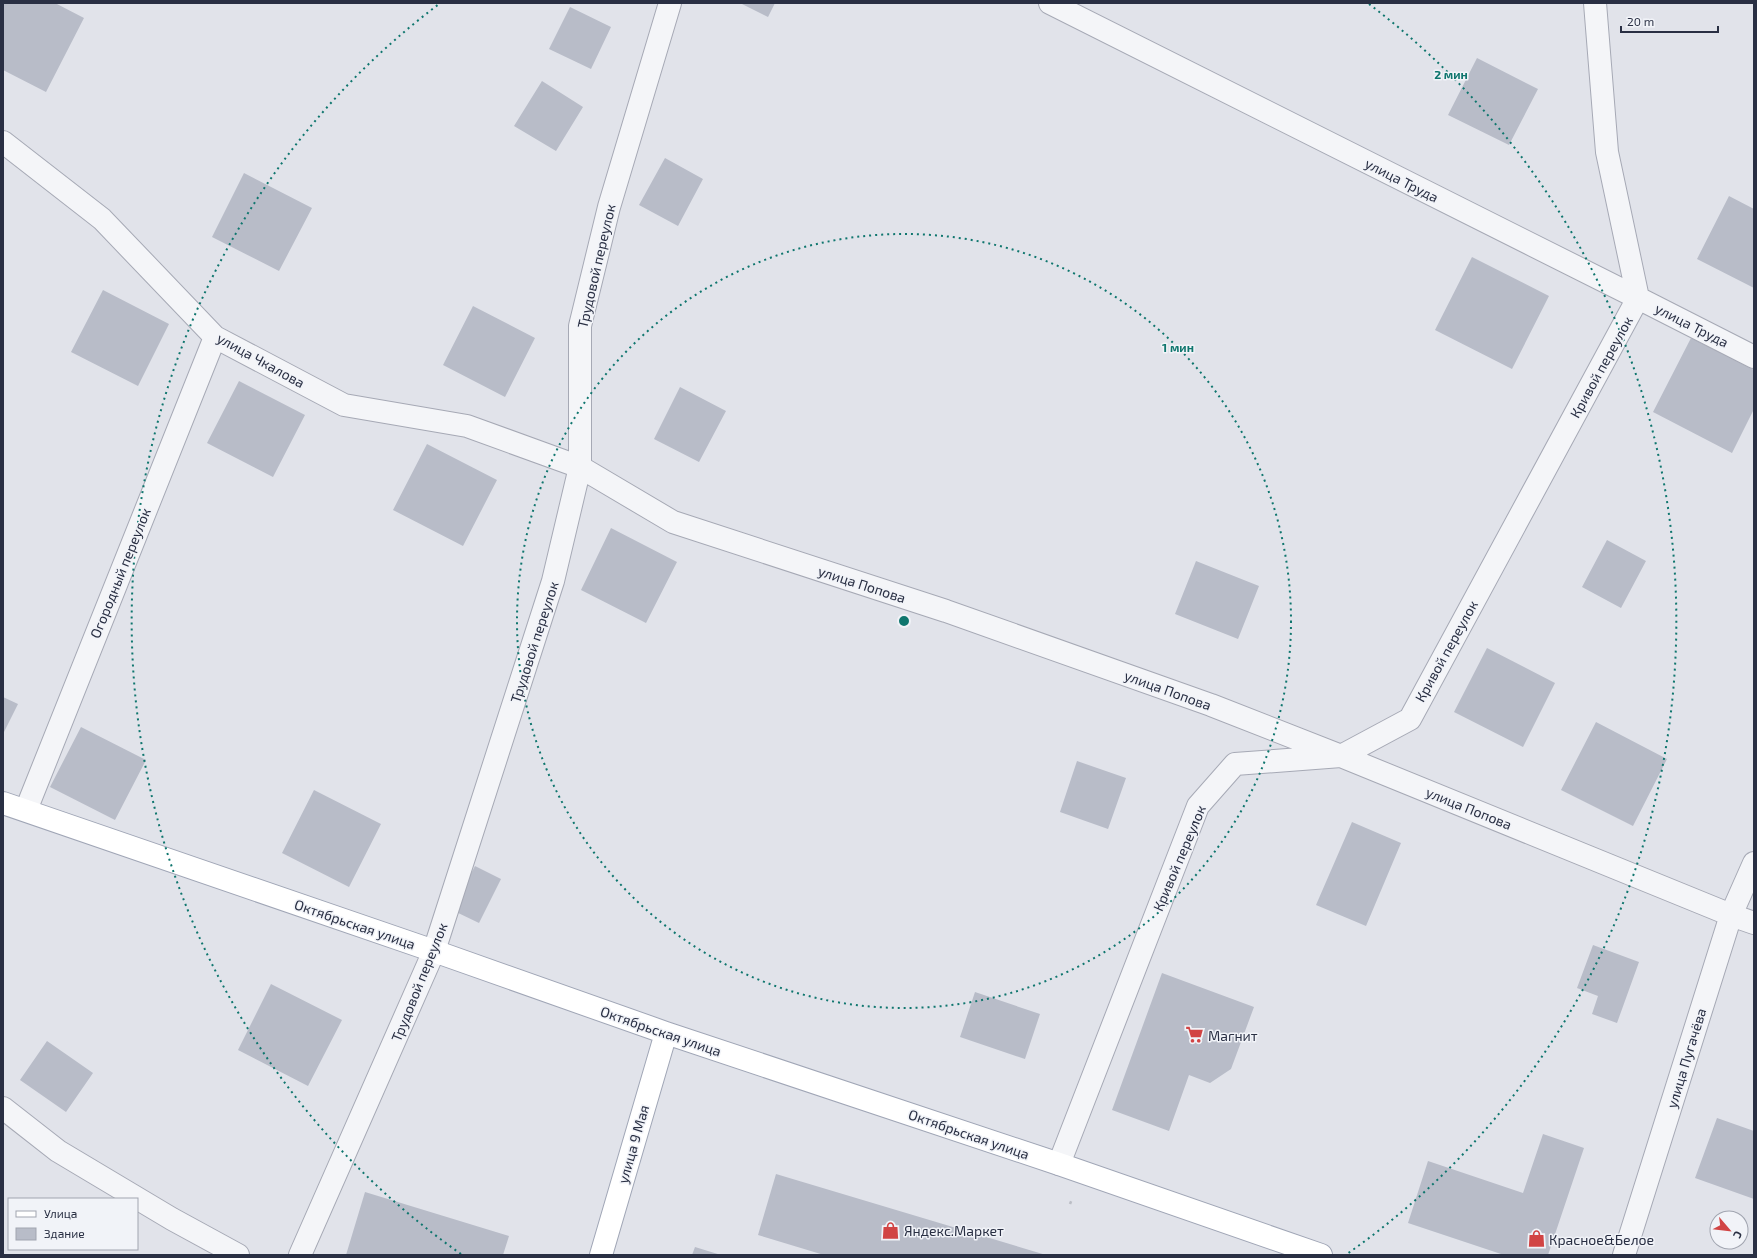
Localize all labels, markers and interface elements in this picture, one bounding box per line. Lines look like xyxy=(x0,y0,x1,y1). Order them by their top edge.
scale bar xyxy=(1621,8,1718,34)
text: 20 m xyxy=(1627,14,1654,28)
text: 2 мин xyxy=(1434,67,1468,81)
street label: улица Труда xyxy=(1362,154,1442,206)
street label: Трудовой переулок xyxy=(573,202,619,330)
street label: улица Труда xyxy=(1652,299,1732,351)
street label: Кривой переулок xyxy=(1566,313,1636,421)
street label: улица Чкалова xyxy=(214,329,308,391)
text: 1 мин xyxy=(1162,340,1194,354)
street label: Огородный переулок xyxy=(86,505,154,641)
street label: улица Попова xyxy=(816,562,908,606)
street label: Трудовой переулок xyxy=(506,579,562,705)
street label: Кривой переулок xyxy=(1411,597,1481,705)
centre of rings xyxy=(897,614,911,628)
street label: улица Попова xyxy=(1122,666,1214,714)
street label: улица Попова xyxy=(1424,783,1514,833)
street label: Кривой переулок xyxy=(1149,802,1209,914)
street label: Октябрьская улица xyxy=(292,895,418,953)
street label: Трудовой переулок xyxy=(387,920,451,1044)
street label: Октябрьская улица xyxy=(598,1002,724,1060)
street label: улица Пугачёва xyxy=(1663,1006,1709,1110)
supermarket icon: Магнит xyxy=(1185,1025,1205,1045)
place label: Магнит xyxy=(1208,1027,1258,1044)
street label: улица 9 Мая xyxy=(614,1103,652,1185)
street label: Октябрьская улица xyxy=(906,1105,1032,1163)
legend xyxy=(8,1198,138,1250)
text: Улица xyxy=(44,1206,77,1220)
north arrow xyxy=(1709,1210,1749,1250)
shop icon: Яндекс.Маркет xyxy=(881,1220,901,1240)
place label: Яндекс.Маркет xyxy=(904,1222,1004,1239)
text: Здание xyxy=(44,1226,85,1240)
shop icon: Красное&Белое xyxy=(1526,1229,1546,1249)
text: С xyxy=(1731,1229,1746,1241)
place label: Красное&Белое xyxy=(1549,1231,1654,1248)

